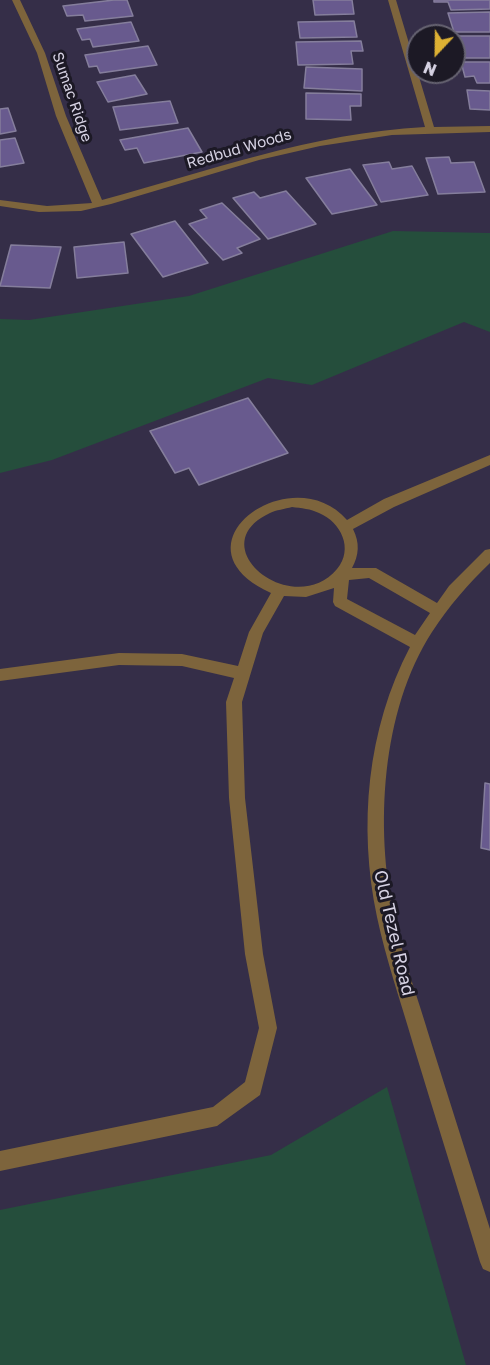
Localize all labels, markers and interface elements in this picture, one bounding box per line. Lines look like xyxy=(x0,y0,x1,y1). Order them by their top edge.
north arrow xyxy=(406,24,466,84)
street label: Sumac Ridge xyxy=(48,50,96,144)
text: N xyxy=(421,57,439,80)
street label: Redbud Woods xyxy=(185,125,293,173)
street label: Old Tezel Road xyxy=(369,868,419,998)

